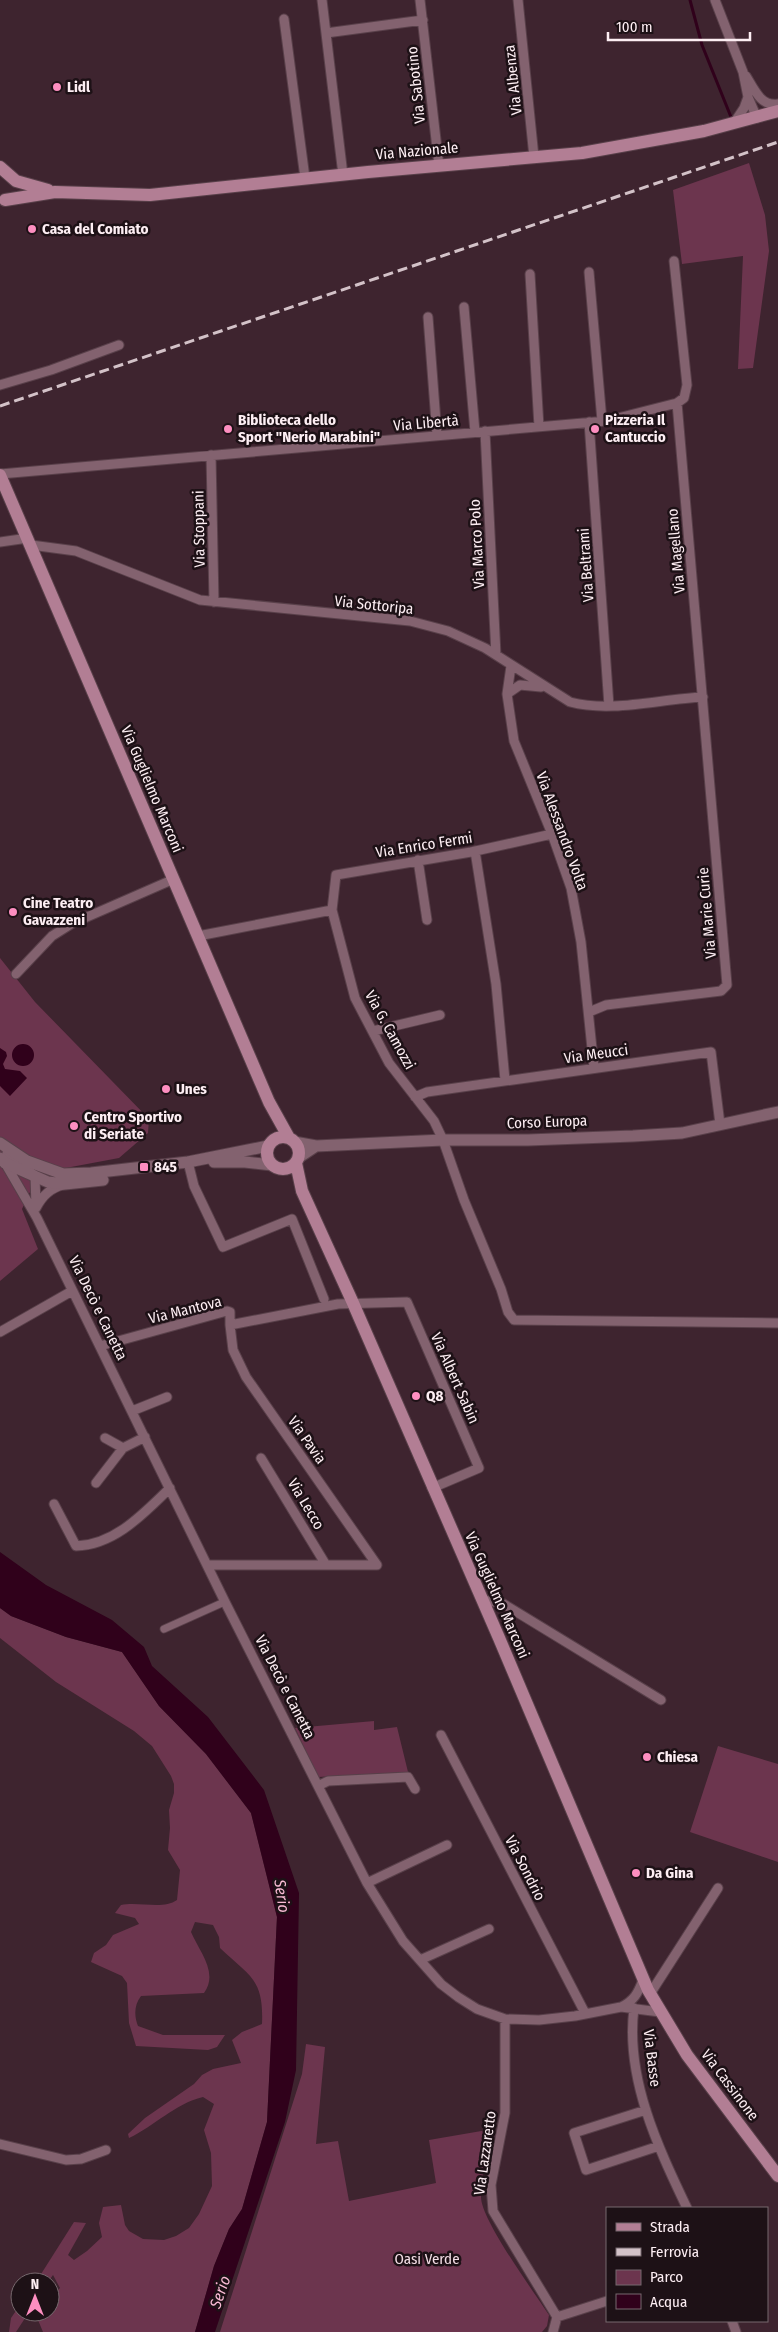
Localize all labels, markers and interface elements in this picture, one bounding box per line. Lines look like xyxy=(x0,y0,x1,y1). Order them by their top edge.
scale bar xyxy=(608,10,750,42)
text: 100 m xyxy=(616,18,653,36)
street label: Via Albenza xyxy=(500,44,526,116)
street label: Via Sabotino xyxy=(403,45,429,124)
place label: Lidl xyxy=(67,78,91,96)
marker: Lidl xyxy=(51,81,63,93)
street label: Via Nazionale xyxy=(375,138,459,164)
place label: Casa del Comiato xyxy=(42,220,149,238)
marker: Casa del Comiato xyxy=(26,223,38,235)
place label: Biblioteca dello Sport "Nerio Marabini" xyxy=(238,411,380,446)
street label: Via Libertà xyxy=(393,411,459,435)
place label: Pizzeria Il Cantuccio xyxy=(605,411,666,446)
marker: Biblioteca dello Sport "Nerio Marabini" xyxy=(222,423,234,435)
marker: Pizzeria Il Cantuccio xyxy=(589,423,601,435)
street label: Via Stoppani xyxy=(189,490,209,568)
street label: Via Marco Polo xyxy=(466,499,488,589)
street label: Via Magellano xyxy=(663,508,689,594)
street label: Via Beltrami xyxy=(574,527,598,603)
street label: Via Sottoripa xyxy=(334,592,414,618)
street label: Via Guglielmo Marconi xyxy=(117,723,187,855)
street label: Via Alessandro Volta xyxy=(532,769,592,893)
street label: Via Enrico Fermi xyxy=(374,828,474,862)
street label: Via Marie Curie xyxy=(694,866,720,960)
place label: Cine Teatro Gavazzeni xyxy=(23,894,93,929)
marker: Cine Teatro Gavazzeni xyxy=(7,906,19,918)
street label: Via G. Camozzi xyxy=(361,987,419,1073)
street label: Via Meucci xyxy=(563,1041,629,1067)
place label: Unes xyxy=(176,1080,207,1098)
marker: Unes xyxy=(160,1083,172,1095)
place label: Centro Sportivo di Seriate xyxy=(84,1108,182,1143)
street label: Corso Europa xyxy=(506,1112,588,1132)
marker: Centro Sportivo di Seriate xyxy=(68,1120,80,1132)
place label: 845 xyxy=(154,1158,177,1176)
marker: 845 xyxy=(138,1161,150,1173)
street label: Via Decò e Canetta xyxy=(65,1253,131,1363)
street label: Via Mantova xyxy=(147,1292,223,1328)
street label: Via Albert Sabin xyxy=(427,1330,483,1426)
place label: Q8 xyxy=(426,1387,443,1405)
marker: Q8 xyxy=(410,1390,422,1402)
street label: Via Pavia xyxy=(284,1413,330,1467)
street label: Via Lecco xyxy=(284,1475,328,1533)
street label: Via Guglielmo Marconi xyxy=(461,1529,533,1661)
street label: Via Decò e Canetta xyxy=(251,1632,319,1742)
place label: Chiesa xyxy=(657,1748,699,1766)
marker: Chiesa xyxy=(641,1751,653,1763)
street label: Via Sondrio xyxy=(501,1833,549,1904)
place label: Da Gina xyxy=(646,1864,694,1882)
marker: Da Gina xyxy=(630,1867,642,1879)
water label: Serio xyxy=(270,1877,294,1914)
street label: Via Basse xyxy=(640,2028,664,2088)
street label: Via Cassinone xyxy=(697,2046,763,2124)
street label: Via Lazzaretto xyxy=(470,2110,500,2196)
legend xyxy=(606,2207,768,2322)
text: Strada xyxy=(650,2218,690,2236)
text: Ferrovia xyxy=(650,2243,699,2261)
park label: Oasi Verde xyxy=(394,2250,460,2268)
text: Parco xyxy=(650,2268,683,2286)
north arrow xyxy=(10,2272,60,2322)
water label: Serio xyxy=(205,2273,234,2312)
text: N xyxy=(31,2276,39,2293)
text: Acqua xyxy=(650,2293,687,2311)

